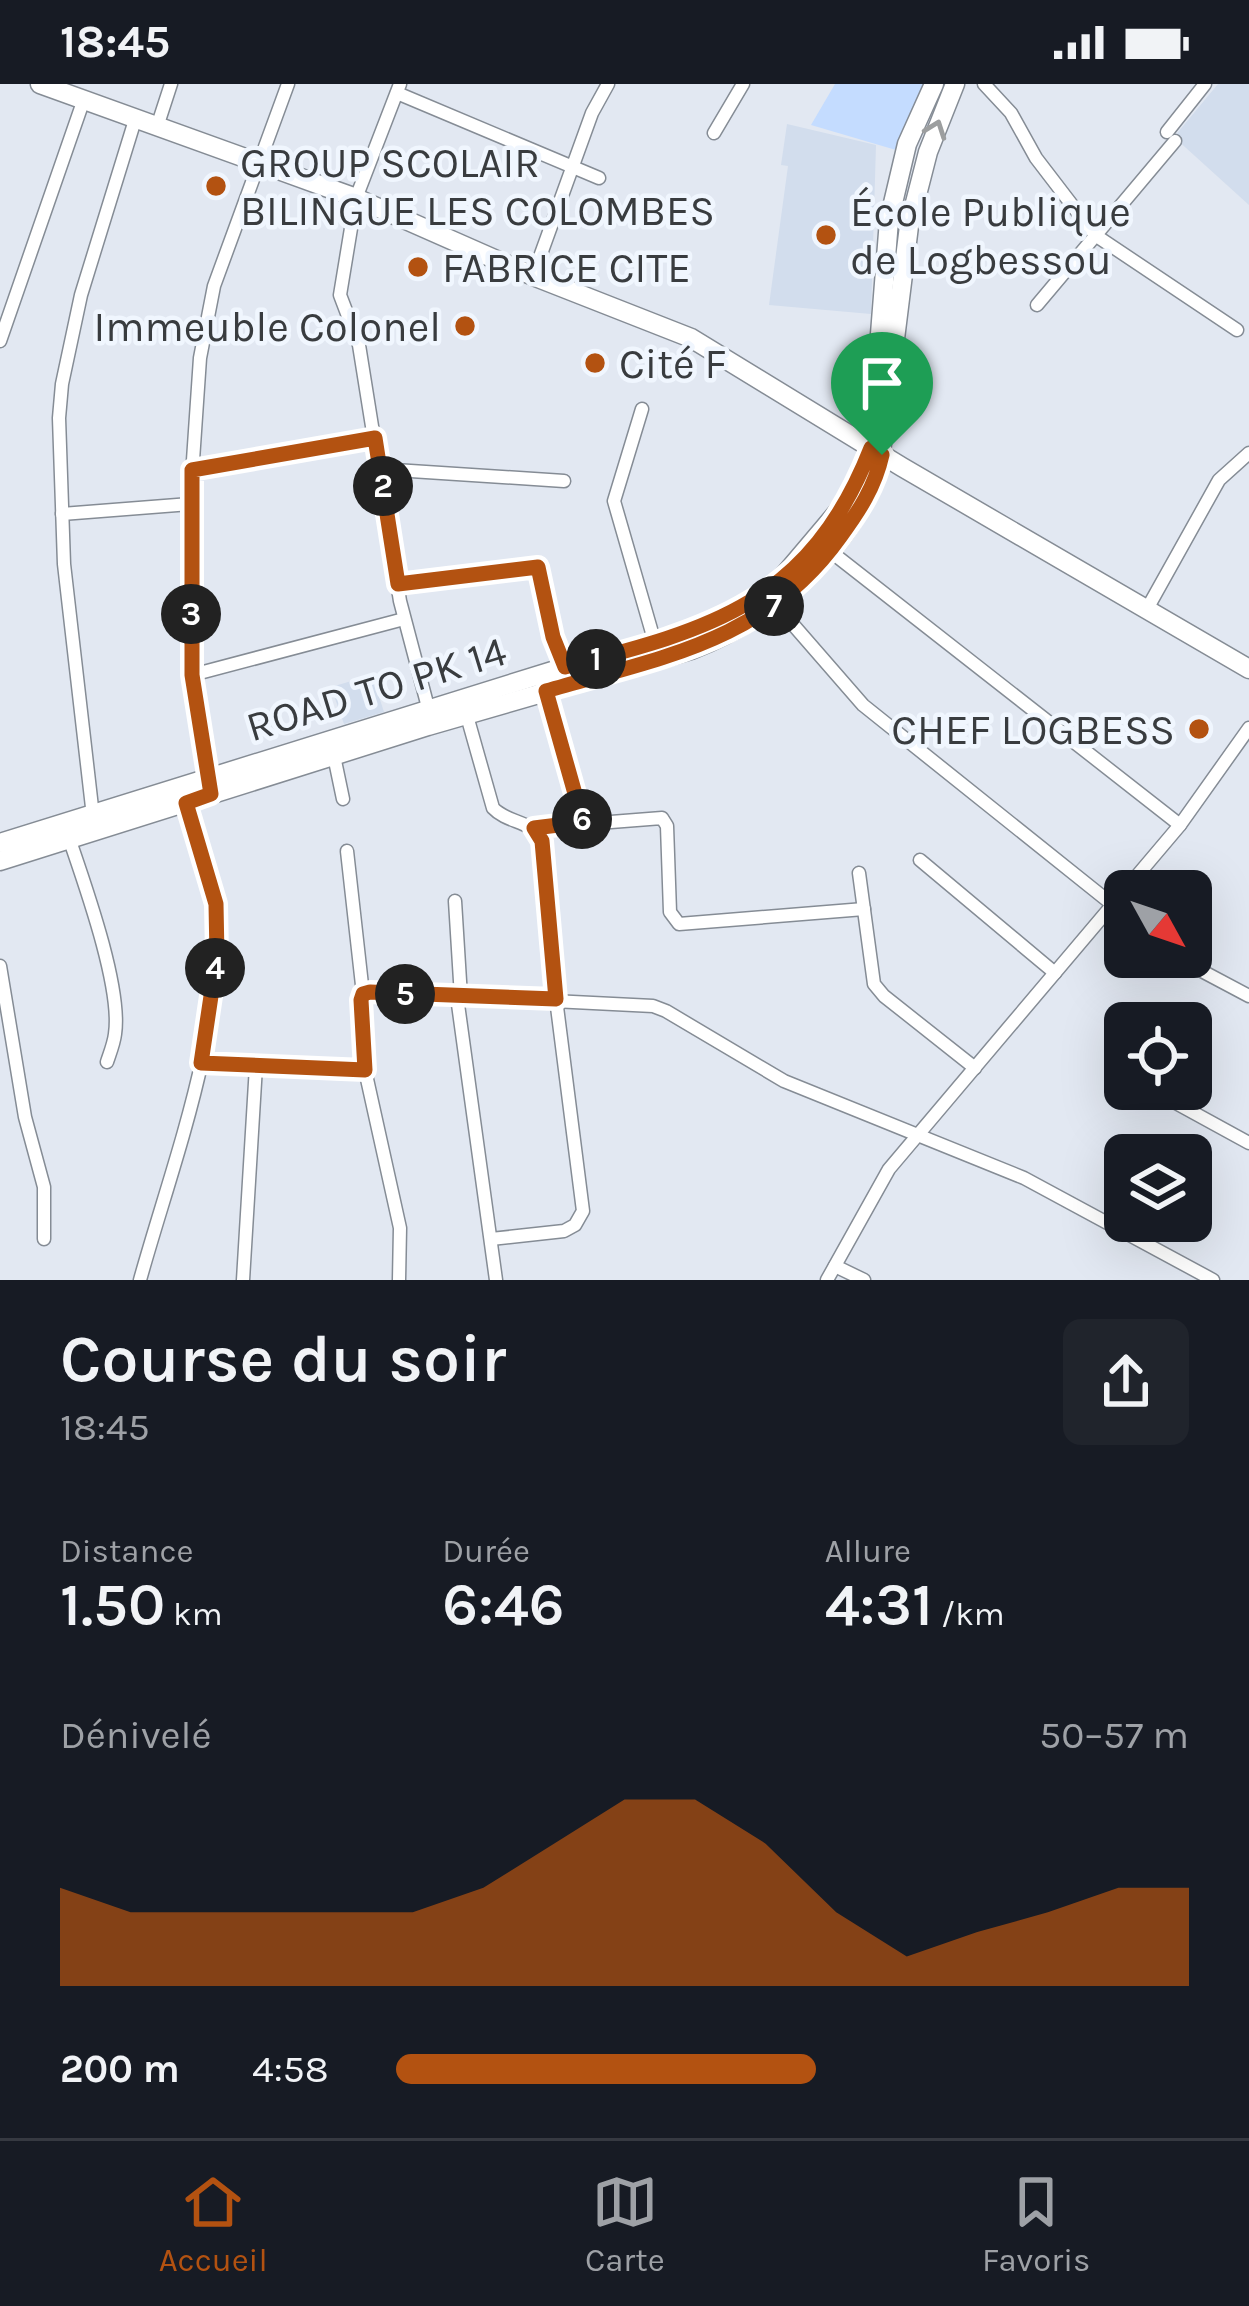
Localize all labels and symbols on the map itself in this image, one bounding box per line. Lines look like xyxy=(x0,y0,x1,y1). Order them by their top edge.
one-way arrow xyxy=(922,119,946,140)
place label: GROUP SCOLAIR BILINGUE LES COLOMBES xyxy=(240,138,715,236)
marker: GROUP SCOLAIR BILINGUE LES COLOMBES xyxy=(203,173,229,199)
place label: École Publique de Logbessou xyxy=(850,186,1131,285)
marker: École Publique de Logbessou xyxy=(813,222,839,248)
place label: FABRICE CITE xyxy=(442,243,691,293)
marker: FABRICE CITE xyxy=(405,254,431,280)
place label: Immeuble Colonel xyxy=(93,302,441,352)
marker: Immeuble Colonel xyxy=(452,313,478,339)
pin xyxy=(831,332,933,455)
place label: Cité F xyxy=(619,339,727,389)
marker: Cité F xyxy=(582,350,608,376)
pin: 2 xyxy=(353,456,413,516)
pin: 7 xyxy=(744,576,804,636)
pin: 3 xyxy=(161,584,221,644)
street label: ROAD TO PK 14 xyxy=(240,626,512,752)
pin: 1 xyxy=(566,629,626,689)
place label: CHEF LOGBESS xyxy=(891,705,1175,755)
marker: CHEF LOGBESS xyxy=(1186,716,1212,742)
pin: 6 xyxy=(552,789,612,849)
north arrow xyxy=(1104,870,1212,978)
pin: 4 xyxy=(185,938,245,998)
pin: 5 xyxy=(375,964,435,1024)

